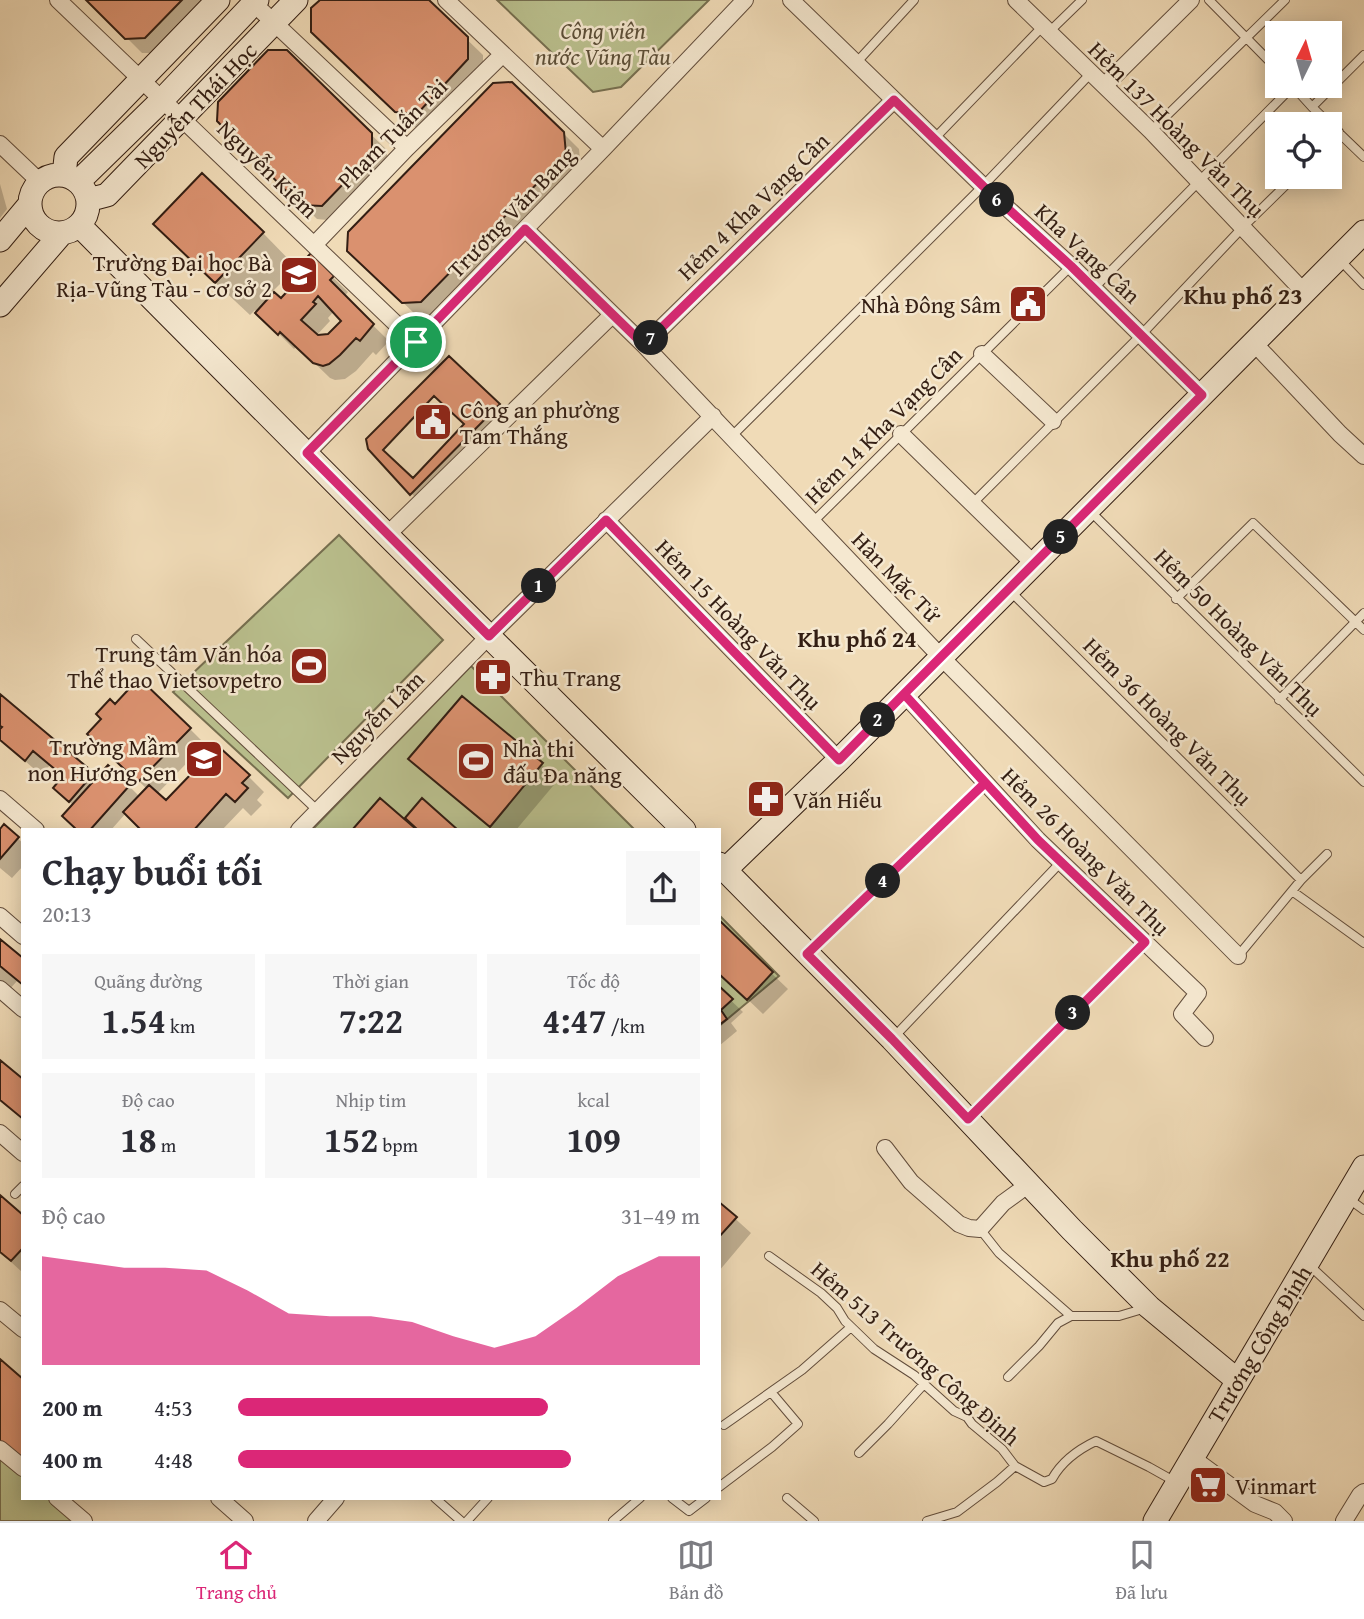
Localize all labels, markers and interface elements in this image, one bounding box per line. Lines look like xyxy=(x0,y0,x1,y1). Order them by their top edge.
park label: Công viên nước Vũng Tàu xyxy=(535,14,671,73)
north arrow xyxy=(1265,21,1342,98)
map controls xyxy=(1265,21,1342,189)
street label: Hẻm 137 Hoàng Văn Thụ xyxy=(1081,33,1273,225)
street label: Nguyễn Thái Học xyxy=(126,34,264,176)
street label: Phạm Tuấn Tài xyxy=(329,70,455,196)
street label: Nguyễn Kiệm xyxy=(210,112,326,226)
button: locate xyxy=(1265,112,1342,189)
street label: Hẻm 4 Kha Vạng Cân xyxy=(670,125,837,287)
street label: Trương Văn Bang xyxy=(440,139,583,285)
pin: 6 xyxy=(979,182,1014,218)
text: 6 xyxy=(992,185,1001,213)
street label: Kha Vạng Cân xyxy=(1028,195,1148,311)
place label: Trường Đại học Bà Rịa-Vũng Tàu - cơ sở 2 xyxy=(56,246,272,305)
school or university icon: Trường Đại học Bà Rịa-Vũng Tàu - cơ sở 2 xyxy=(278,254,320,296)
district label: Khu phố 23 xyxy=(1183,278,1303,313)
public building icon: Nhà Đông Sâm xyxy=(1007,283,1049,325)
place label: Nhà Đông Sâm xyxy=(861,288,1001,321)
pin xyxy=(386,312,446,372)
pin: 7 xyxy=(634,320,668,356)
icon: arrive xyxy=(397,323,435,361)
text: 7 xyxy=(646,323,655,351)
street label: Hẻm 14 Kha Vạng Cân xyxy=(797,339,969,511)
place label: Công an phường Tam Thắng xyxy=(460,393,620,452)
public building icon: Công an phường Tam Thắng xyxy=(412,401,454,443)
pin: 5 xyxy=(1044,520,1078,554)
text: 5 xyxy=(1056,522,1065,550)
street label: Hàn Mặc Tử xyxy=(845,524,950,631)
street label: Hẻm 15 Hoàng Văn Thụ xyxy=(648,531,830,717)
street label: Hẻm 50 Hoàng Văn Thụ xyxy=(1147,540,1331,724)
pin: 1 xyxy=(522,568,556,604)
text: 1 xyxy=(534,571,543,599)
district label: Khu phố 24 xyxy=(797,621,917,656)
street label: Hẻm 36 Hoàng Văn Thụ xyxy=(1076,629,1260,813)
place label: Trung tâm Văn hóa Thể thao Vietsovpetro xyxy=(67,637,282,696)
sports icon: Trung tâm Văn hóa Thể thao Vietsovpetro xyxy=(288,645,330,687)
pharmacy icon: Thu Trang xyxy=(472,656,514,698)
place label: Thu Trang xyxy=(520,661,621,694)
street label: Nguyễn Lâm xyxy=(323,663,431,771)
pin: 2 xyxy=(860,702,896,738)
text: 2 xyxy=(873,705,882,733)
place label: Trường Mầm non Hương Sen xyxy=(27,730,177,789)
place label: Nhà thi đấu Đa năng xyxy=(503,732,622,791)
school or university icon: Trường Mầm non Hương Sen xyxy=(183,738,225,780)
sports icon: Nhà thi đấu Đa năng xyxy=(455,740,497,782)
street label: Hẻm 26 Hoàng Văn Thụ xyxy=(994,759,1178,943)
pharmacy icon: Văn Hiếu xyxy=(745,778,787,820)
place label: Văn Hiếu xyxy=(793,783,882,816)
text: Chạy buổi tối xyxy=(42,843,263,899)
button: share xyxy=(626,851,700,925)
pin: 4 xyxy=(866,864,900,898)
text: 4 xyxy=(878,866,887,894)
text: 20:13 xyxy=(42,897,92,930)
text: Quãng đường xyxy=(94,967,202,995)
text: Thời gian xyxy=(333,967,409,995)
text: Tốc độ xyxy=(567,967,620,995)
text: 1.54 xyxy=(102,995,166,1046)
text: 7:22 xyxy=(339,995,403,1046)
text: 4:47 xyxy=(542,995,607,1046)
pin: 3 xyxy=(1056,996,1090,1030)
text: 3 xyxy=(1068,998,1077,1026)
text: km xyxy=(166,1012,195,1040)
text: /km xyxy=(607,1012,645,1040)
text: Độ cao xyxy=(122,1086,175,1114)
text: Nhịp tim xyxy=(336,1086,406,1114)
text: kcal xyxy=(577,1086,610,1114)
text: 18 xyxy=(120,1114,157,1165)
text: 152 xyxy=(324,1114,378,1165)
text: 109 xyxy=(566,1114,621,1165)
text: m xyxy=(157,1131,176,1159)
text: bpm xyxy=(378,1131,418,1159)
text: Độ cao xyxy=(42,1199,106,1232)
text: 31–49 m xyxy=(621,1199,700,1232)
district label: Khu phố 22 xyxy=(1110,1241,1230,1276)
street label: Hẻm 513 Trương Công Định xyxy=(804,1253,1028,1453)
street label: Trương Công Định xyxy=(1199,1259,1319,1429)
text: 200 m xyxy=(42,1391,103,1424)
text: 4:53 xyxy=(154,1391,193,1424)
text: 400 m xyxy=(42,1443,103,1476)
text: 4:48 xyxy=(154,1443,193,1476)
supermarket icon: Vinmart xyxy=(1187,1464,1229,1506)
place label: Vinmart xyxy=(1235,1469,1317,1502)
tab: Trang chủ xyxy=(196,1536,277,1606)
tab: Bản đồ xyxy=(669,1536,723,1606)
tab: Đã lưu xyxy=(1116,1536,1168,1606)

